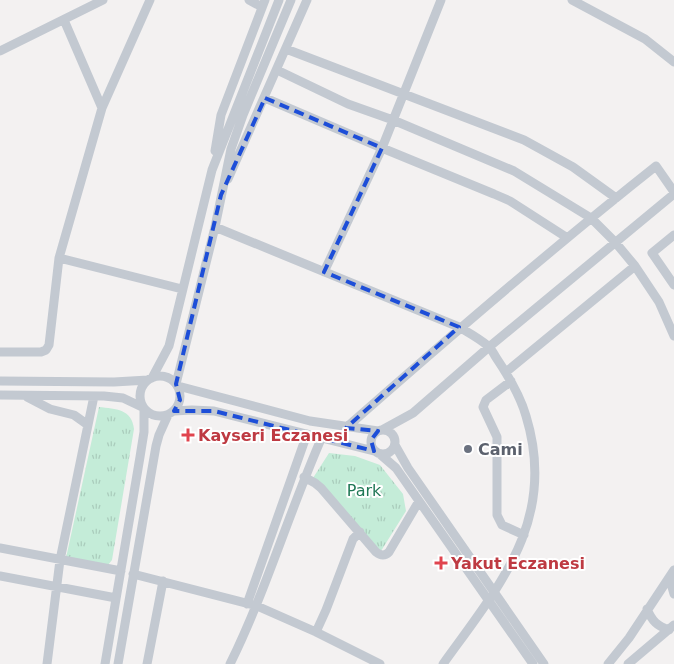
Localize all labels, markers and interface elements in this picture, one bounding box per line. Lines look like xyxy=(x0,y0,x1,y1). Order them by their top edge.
place label: Kayseri Eczanesi xyxy=(198,426,348,445)
marker: Kayseri Eczanesi xyxy=(182,429,194,441)
place label: Cami xyxy=(478,440,523,459)
marker: Cami xyxy=(462,443,474,455)
park label: Park xyxy=(347,481,382,500)
place label: Yakut Eczanesi xyxy=(450,554,585,573)
marker: Yakut Eczanesi xyxy=(435,557,447,569)

